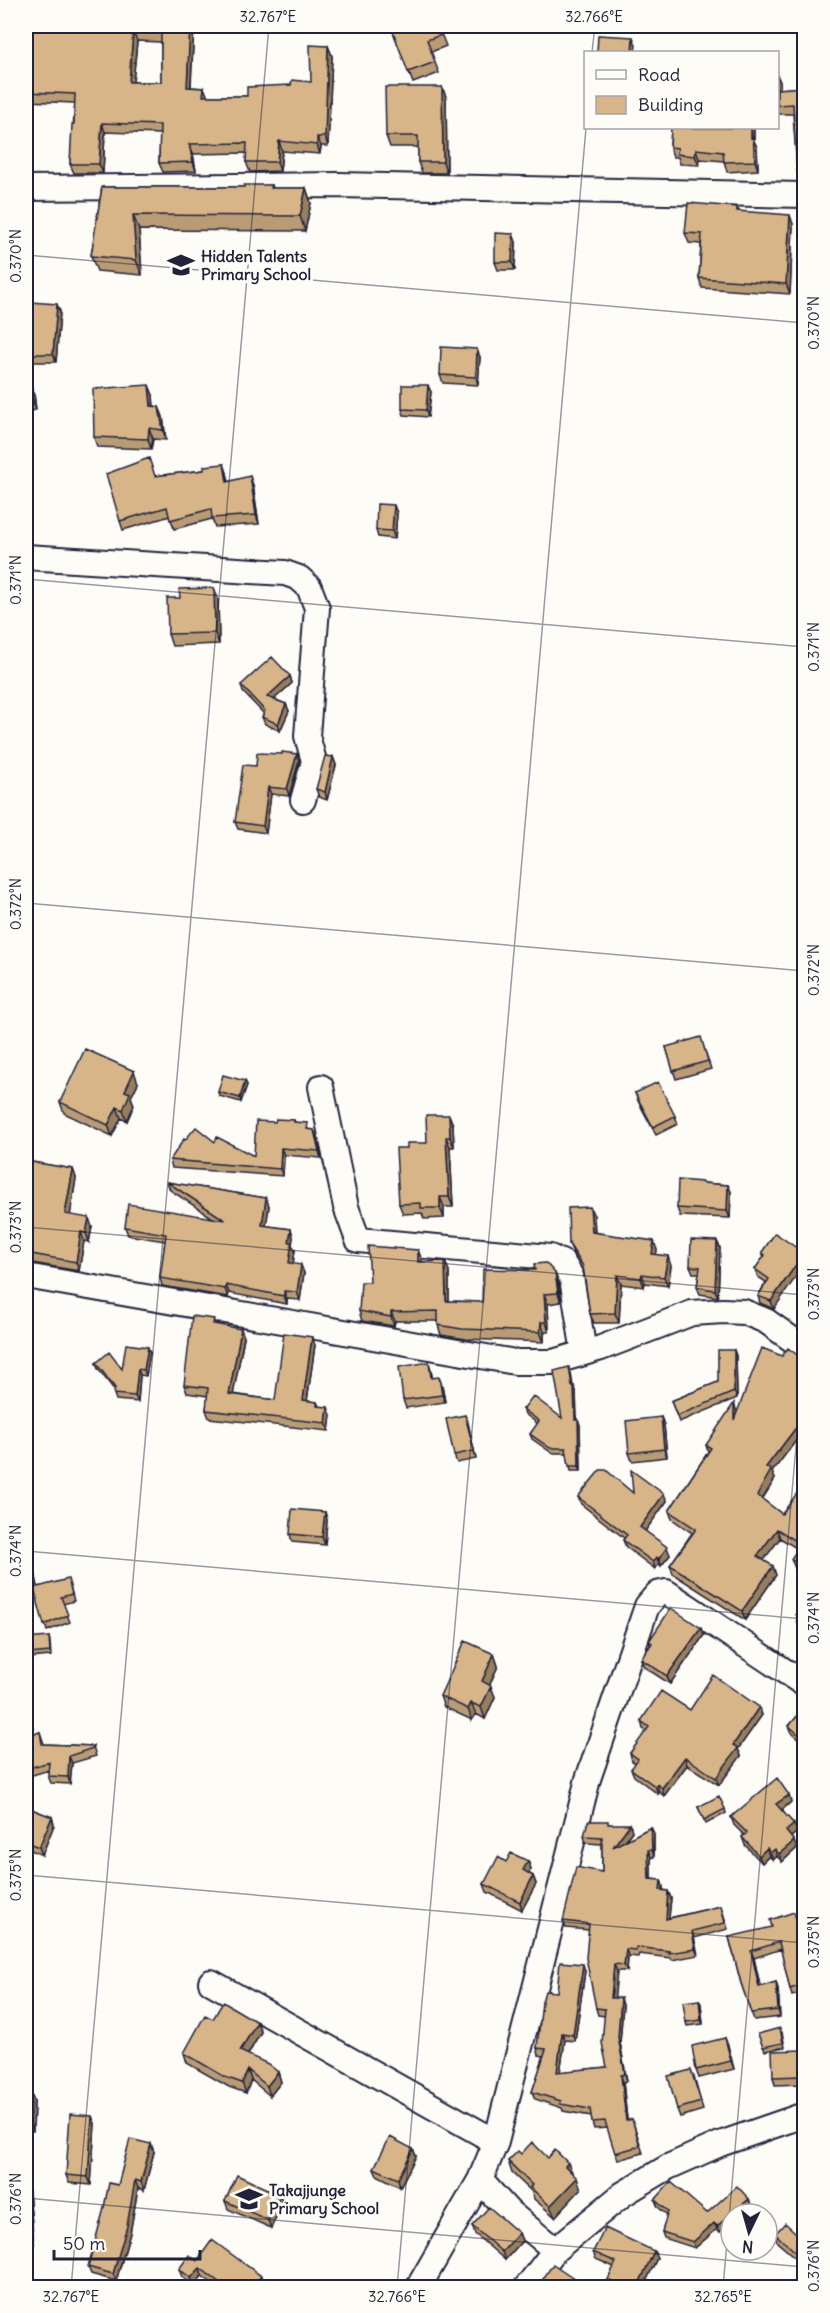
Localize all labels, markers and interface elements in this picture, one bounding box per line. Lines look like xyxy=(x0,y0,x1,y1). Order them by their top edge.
text: 32.767°E xyxy=(240,7,297,26)
text: 32.766°E xyxy=(565,7,623,26)
legend xyxy=(584,51,779,129)
text: Road xyxy=(638,63,681,86)
text: Building xyxy=(638,93,703,116)
text: 0.370°N xyxy=(6,229,25,283)
place label: Hidden Talents Primary School xyxy=(201,246,311,285)
school or university icon: Hidden Talents Primary School xyxy=(166,250,196,280)
text: 0.370°N xyxy=(804,296,823,350)
text: 0.371°N xyxy=(6,555,25,605)
text: 0.371°N xyxy=(804,622,823,672)
text: 0.372°N xyxy=(6,878,25,930)
text: 0.372°N xyxy=(804,944,823,996)
text: 0.373°N xyxy=(6,1201,25,1253)
text: 0.373°N xyxy=(804,1268,823,1320)
text: 0.374°N xyxy=(6,1525,25,1577)
text: 0.374°N xyxy=(804,1592,823,1644)
text: 0.375°N xyxy=(6,1849,25,1901)
text: 0.375°N xyxy=(804,1916,823,1968)
text: 0.376°N xyxy=(6,2173,25,2225)
place label: Takajjunge Primary School xyxy=(269,2180,379,2219)
school or university icon: Takajjunge Primary School xyxy=(234,2184,264,2214)
north arrow xyxy=(719,2202,779,2262)
scale bar xyxy=(54,2223,200,2261)
text: 50 m xyxy=(63,2232,105,2255)
text: N xyxy=(741,2236,754,2257)
text: 0.376°N xyxy=(804,2240,823,2292)
text: 32.767°E xyxy=(43,2287,100,2306)
text: 32.766°E xyxy=(368,2287,426,2306)
text: 32.765°E xyxy=(694,2287,752,2306)

